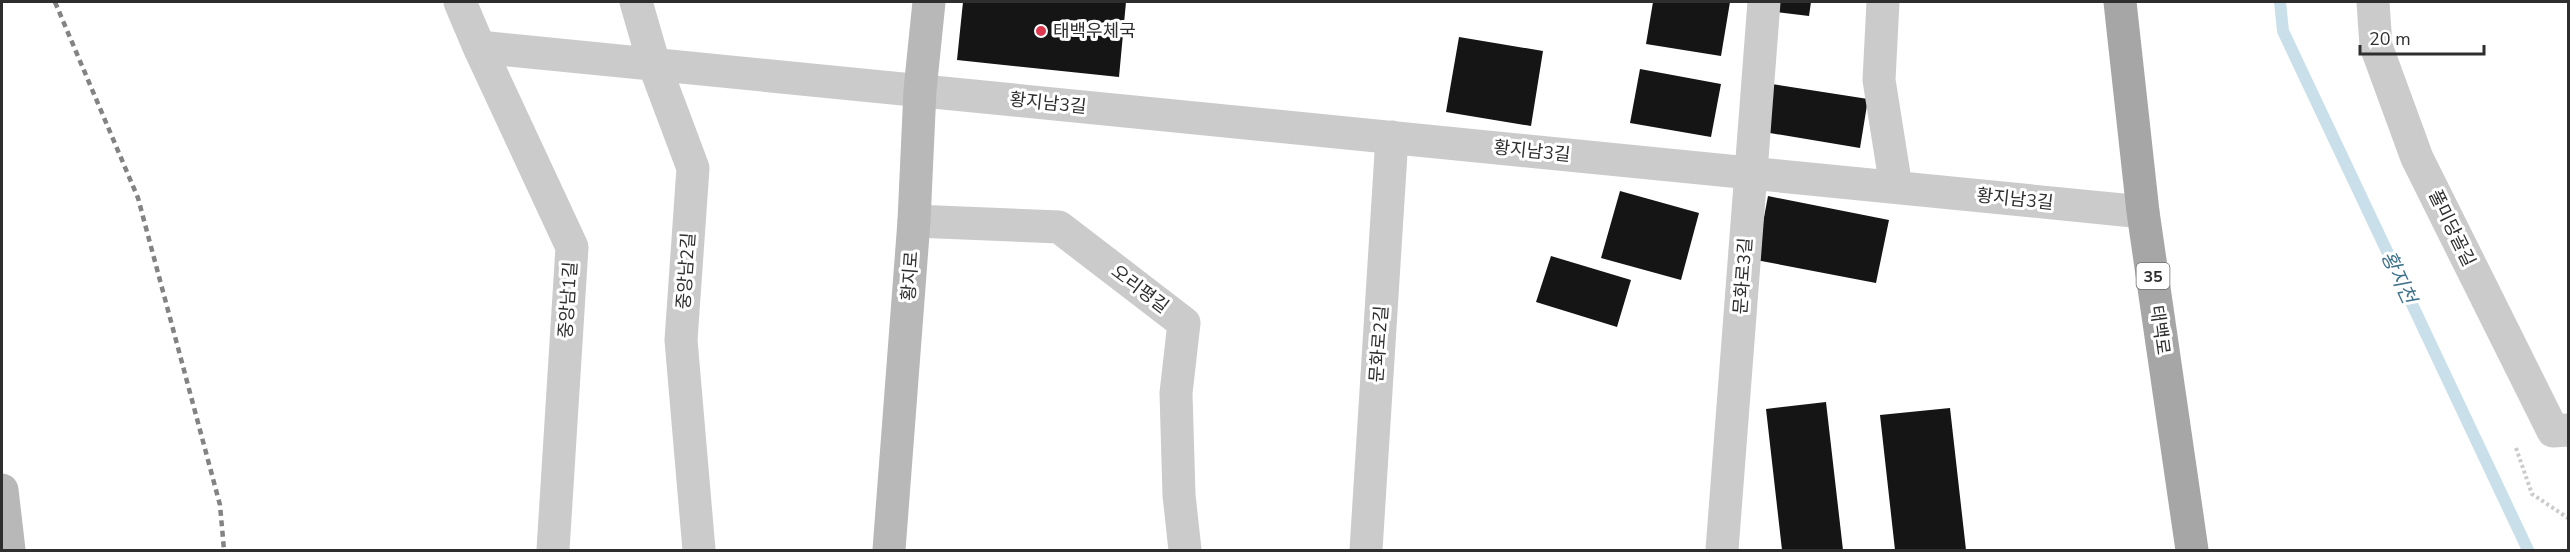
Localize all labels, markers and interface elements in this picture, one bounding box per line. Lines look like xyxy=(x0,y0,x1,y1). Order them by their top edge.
scale bar xyxy=(2360,18,2484,56)
place label: 태백우체국 xyxy=(1053,19,1136,43)
marker: 태백우체국 xyxy=(1034,24,1048,38)
text: 20 m xyxy=(2369,27,2411,51)
street label: 황지남3길 xyxy=(1008,87,1088,119)
street label: 황지남3길 xyxy=(1492,135,1572,167)
street label: 황지남3길 xyxy=(1975,183,2055,215)
street label: 풀미당골길 xyxy=(2423,186,2481,270)
street label: 중앙남2길 xyxy=(671,232,701,310)
street label: 문화로3길 xyxy=(1728,237,1758,315)
water label: 황지천 xyxy=(2375,246,2424,310)
street label: 황지로 xyxy=(896,250,924,302)
street label: 오리평길 xyxy=(1106,259,1174,319)
street label: 중앙남1길 xyxy=(553,261,583,339)
road number: 35 xyxy=(2136,263,2170,289)
street label: 태백로 xyxy=(2145,304,2175,356)
street label: 문화로2길 xyxy=(1364,305,1394,383)

